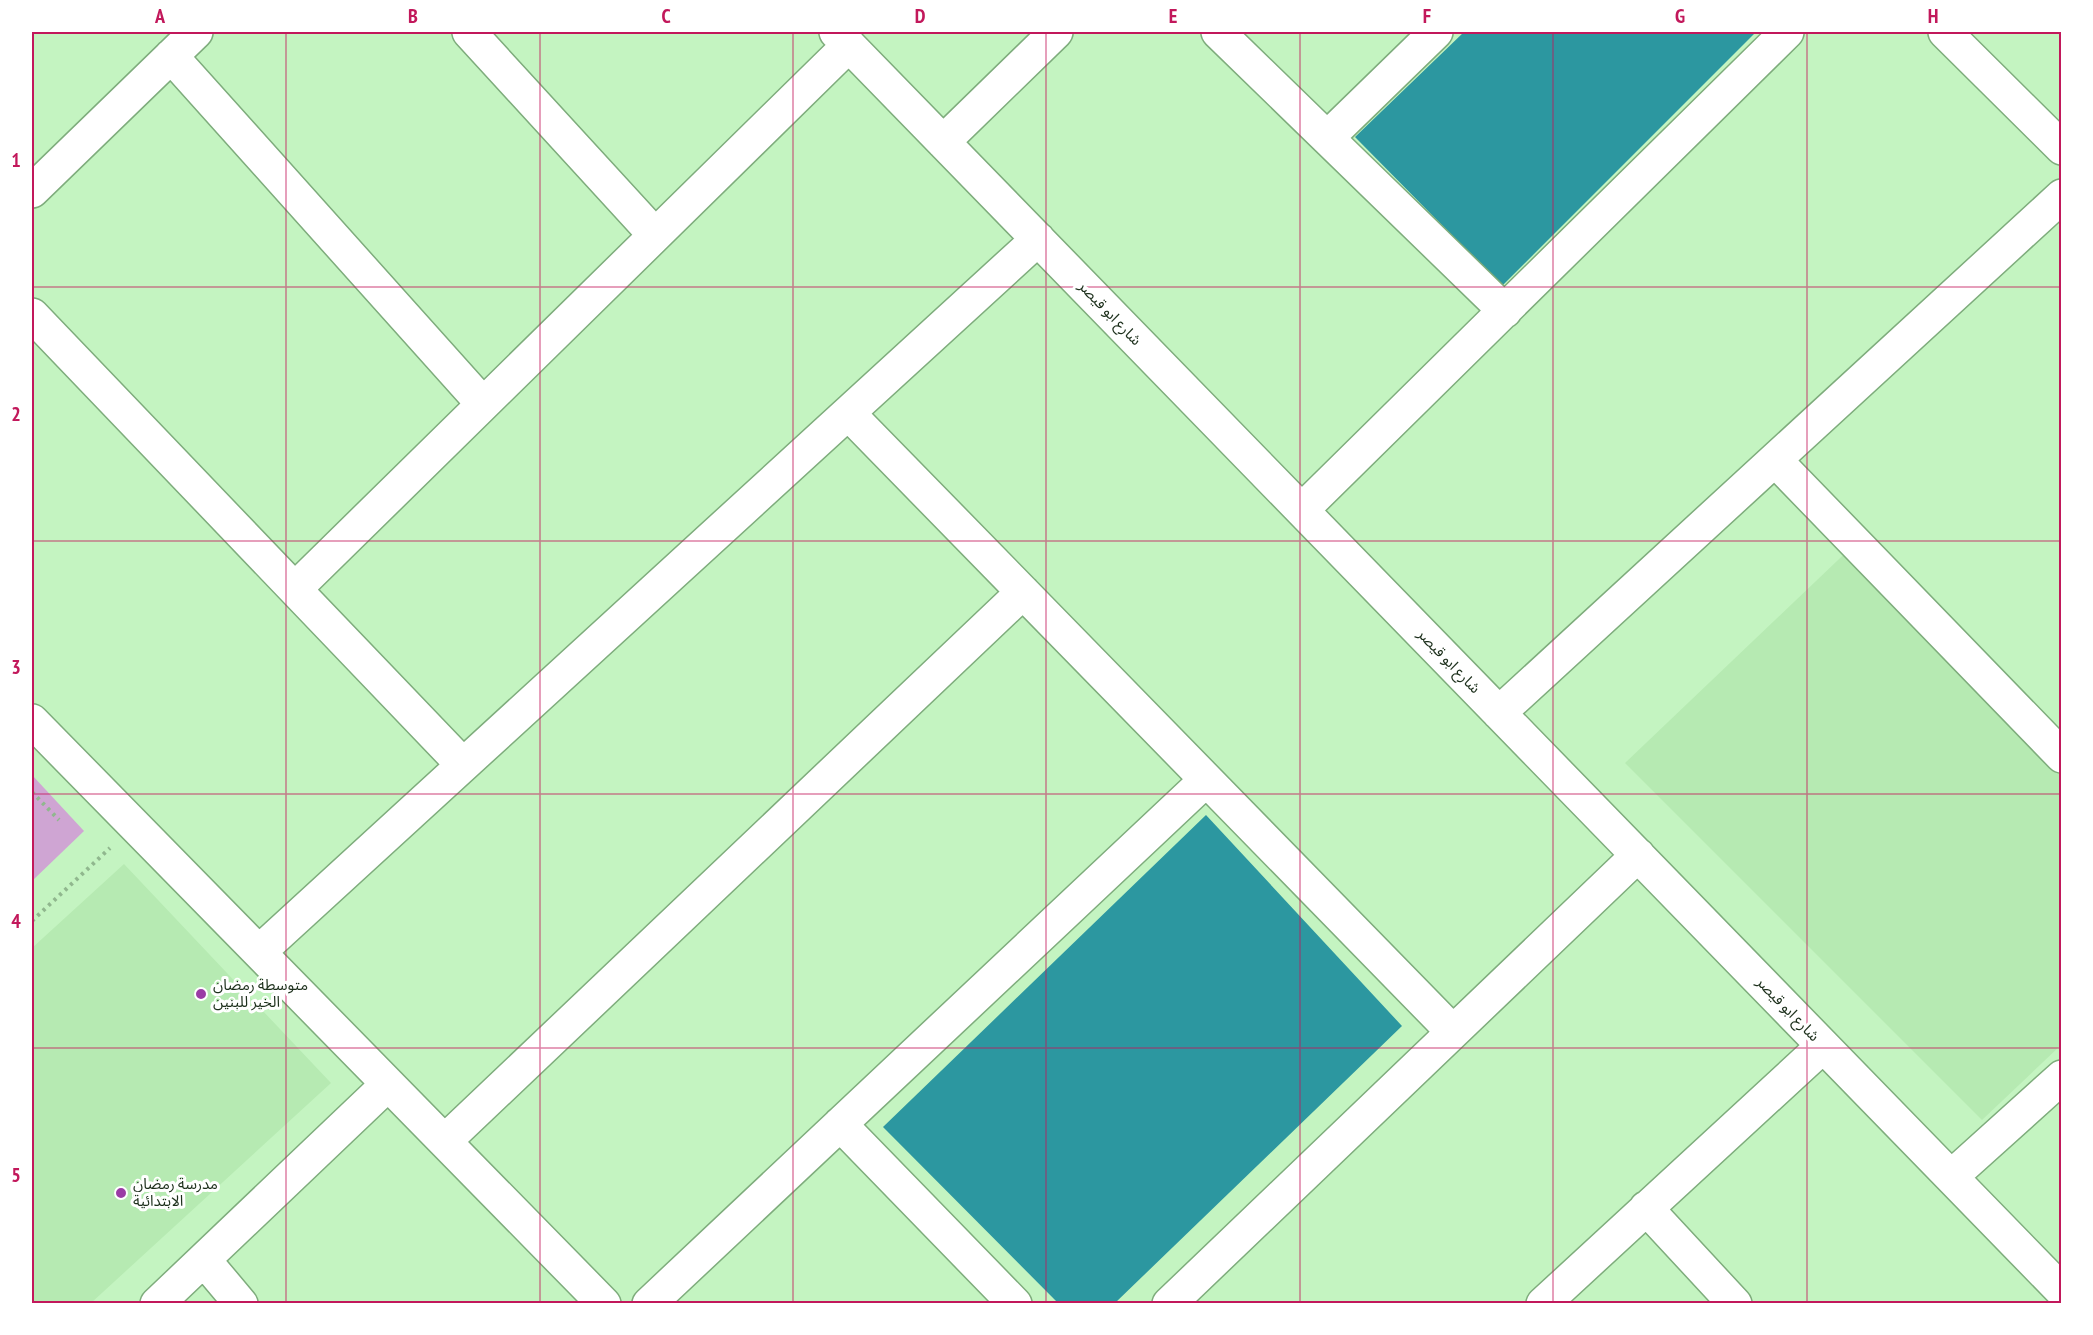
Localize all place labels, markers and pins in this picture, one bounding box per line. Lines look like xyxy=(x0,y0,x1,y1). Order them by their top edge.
place label: متوسطة رمضان الخير للبنين xyxy=(213,975,308,1011)
marker: متوسطة رمضان الخير للبنين xyxy=(194,987,208,1001)
place label: مدرسة رمضان الابتدائية xyxy=(133,1174,218,1210)
marker: مدرسة رمضان الابتدائية xyxy=(114,1186,128,1200)

